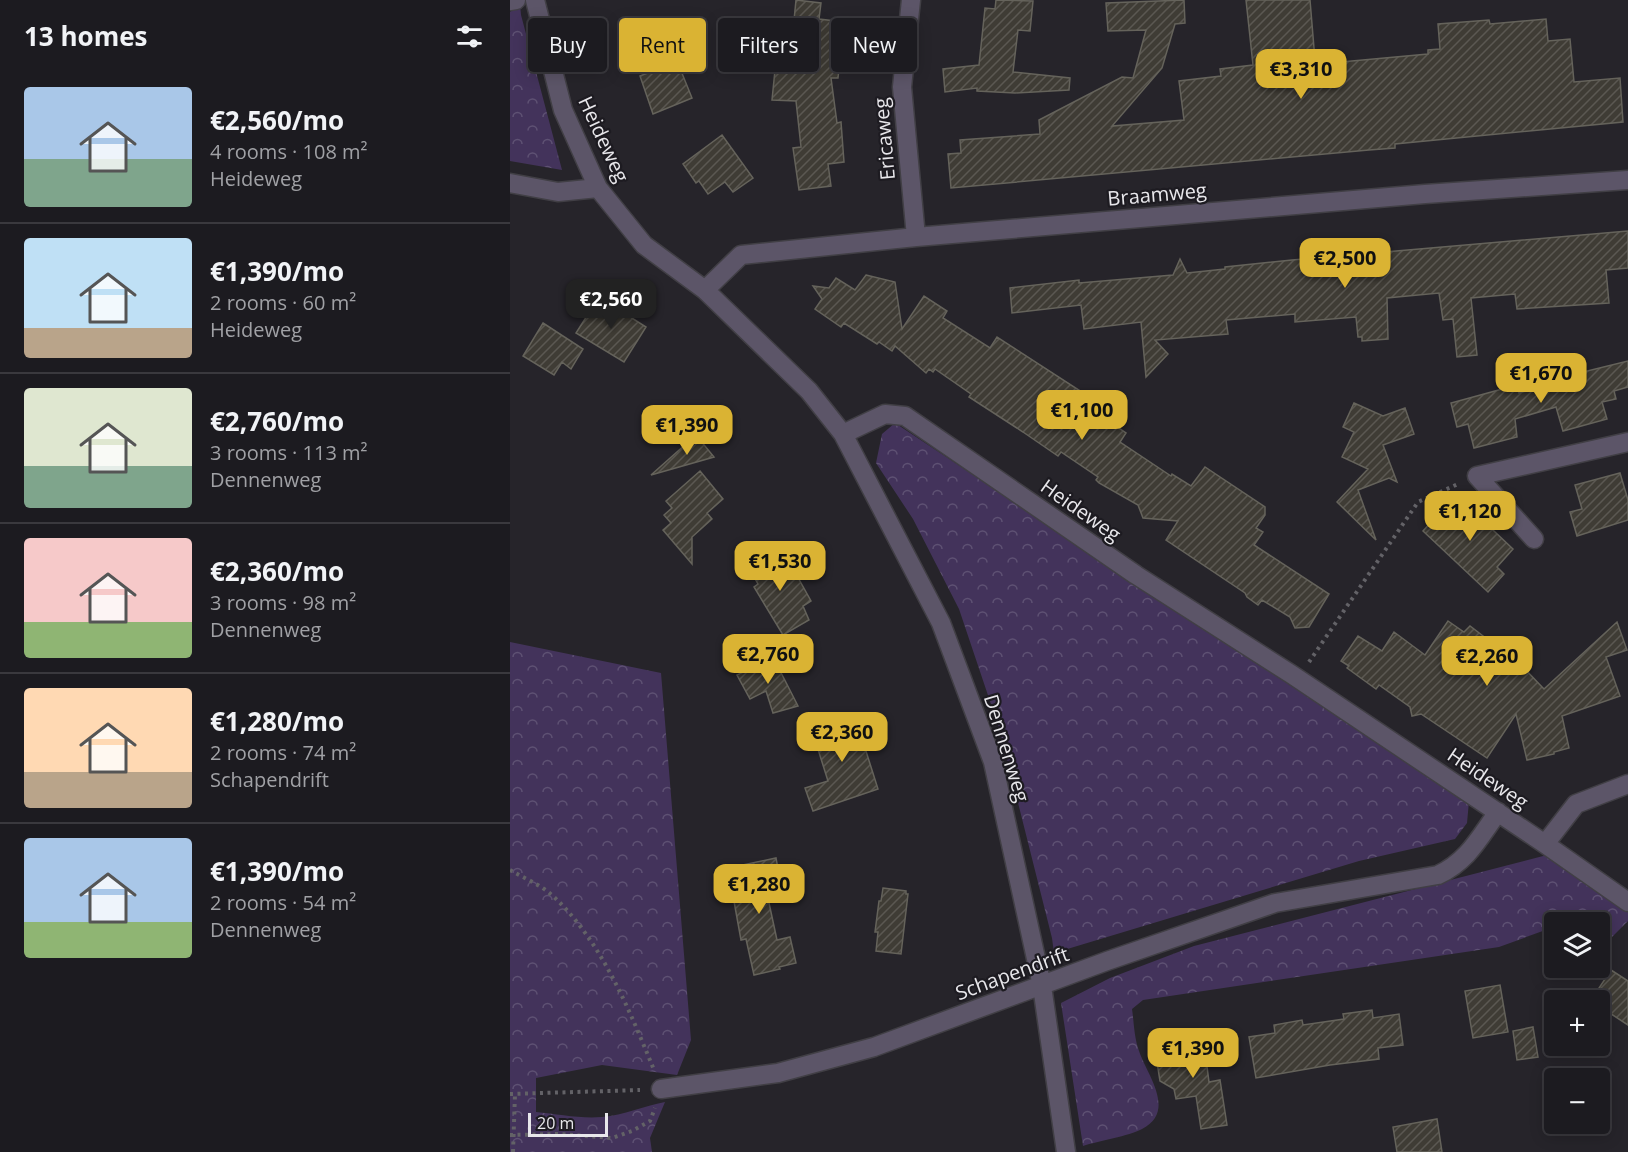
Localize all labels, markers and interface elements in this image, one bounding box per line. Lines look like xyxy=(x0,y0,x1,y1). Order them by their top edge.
text: 13 homes xyxy=(24,18,148,54)
chip: Buy xyxy=(528,18,607,72)
chip: Rent xyxy=(619,18,706,72)
chip: Filters xyxy=(718,18,819,72)
chip: New xyxy=(831,18,917,72)
icon: filters xyxy=(453,20,486,53)
pin: €3,310 xyxy=(1252,49,1350,100)
text: €3,310 xyxy=(1270,55,1332,82)
street label: Heideweg xyxy=(572,92,636,187)
street label: Ericaweg xyxy=(867,97,901,181)
text: €2,560/mo xyxy=(210,102,344,138)
icon: home xyxy=(72,111,144,183)
text: 4 rooms · 108 m² xyxy=(210,138,368,165)
text: Heideweg xyxy=(210,165,302,192)
street label: Braamweg xyxy=(1106,176,1208,212)
pin: €2,500 xyxy=(1296,238,1394,289)
text: €2,500 xyxy=(1314,244,1376,271)
text: €1,390/mo xyxy=(210,253,344,289)
icon: home xyxy=(72,262,144,334)
pin: €2,560 xyxy=(562,279,660,330)
text: €2,560 xyxy=(580,285,642,312)
text: 2 rooms · 60 m² xyxy=(210,289,356,316)
text: Heideweg xyxy=(210,316,302,343)
pin: €1,670 xyxy=(1492,353,1590,404)
text: €1,670 xyxy=(1510,359,1572,386)
pin: €1,100 xyxy=(1033,390,1131,441)
text: €1,100 xyxy=(1051,396,1113,423)
text: €2,760/mo xyxy=(210,403,344,439)
pin: €1,390 xyxy=(638,405,736,456)
text: €1,390 xyxy=(656,411,718,438)
icon: home xyxy=(72,412,144,484)
text: 3 rooms · 113 m² xyxy=(210,439,368,466)
text: Dennenweg xyxy=(210,466,321,493)
street label: Heideweg xyxy=(1036,473,1127,548)
pin: €1,120 xyxy=(1421,491,1519,542)
text: €1,120 xyxy=(1439,497,1501,524)
pin: €1,530 xyxy=(731,541,829,592)
text: €1,530 xyxy=(749,547,811,574)
text: €2,360/mo xyxy=(210,553,344,589)
icon: home xyxy=(72,562,144,634)
text: 3 rooms · 98 m² xyxy=(210,589,356,616)
text: Dennenweg xyxy=(210,616,321,643)
pin: €2,760 xyxy=(719,634,817,685)
pin: €2,260 xyxy=(1438,636,1536,687)
text: €2,760 xyxy=(737,640,799,667)
text: €2,260 xyxy=(1456,642,1518,669)
street label: Dennenweg xyxy=(978,691,1036,805)
text: €1,280/mo xyxy=(210,703,344,739)
icon: home xyxy=(72,712,144,784)
pin: €2,360 xyxy=(793,712,891,763)
text: €2,360 xyxy=(811,718,873,745)
text: 2 rooms · 74 m² xyxy=(210,739,356,766)
street label: Heideweg xyxy=(1442,741,1534,815)
text: Schapendrift xyxy=(210,766,329,793)
text: €1,390/mo xyxy=(210,853,344,889)
icon: home xyxy=(72,862,144,934)
pin: €1,280 xyxy=(710,864,808,915)
text: €1,280 xyxy=(728,870,790,897)
text: 2 rooms · 54 m² xyxy=(210,889,356,916)
map controls xyxy=(1544,912,1610,1134)
button: layers xyxy=(1544,912,1610,978)
text: Dennenweg xyxy=(210,916,321,943)
street label: Schapendrift xyxy=(951,940,1073,1006)
button: + xyxy=(1544,990,1610,1056)
pin: €1,390 xyxy=(1144,1028,1242,1079)
text: €1,390 xyxy=(1162,1034,1224,1061)
button: − xyxy=(1544,1068,1610,1134)
scale bar xyxy=(528,1110,608,1138)
text: 20 m xyxy=(537,1112,574,1134)

